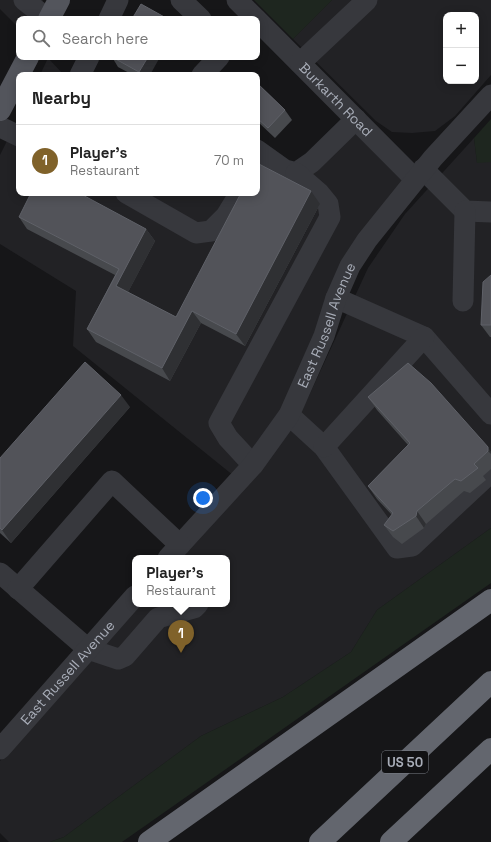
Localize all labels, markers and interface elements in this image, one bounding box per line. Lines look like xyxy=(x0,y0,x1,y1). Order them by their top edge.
map controls xyxy=(443,12,479,84)
button: + xyxy=(443,12,479,48)
search box xyxy=(16,16,260,60)
icon: search xyxy=(30,27,52,49)
text: Search here xyxy=(62,29,148,48)
button: − xyxy=(443,48,479,84)
street label: Burkarth Road xyxy=(295,59,376,140)
text: Nearby xyxy=(32,87,91,109)
text: Player's xyxy=(70,143,127,162)
text: 1 xyxy=(42,152,48,169)
text: 70 m xyxy=(214,152,244,169)
text: Restaurant xyxy=(70,162,140,179)
street label: East Russell Avenue xyxy=(293,260,359,391)
your location xyxy=(193,488,213,508)
popup xyxy=(132,555,230,607)
text: Player's xyxy=(146,563,204,582)
text: Restaurant xyxy=(146,582,216,599)
street label: East Russell Avenue xyxy=(17,617,118,729)
pin: 1 xyxy=(168,620,194,653)
road number: US 50 xyxy=(382,751,428,773)

